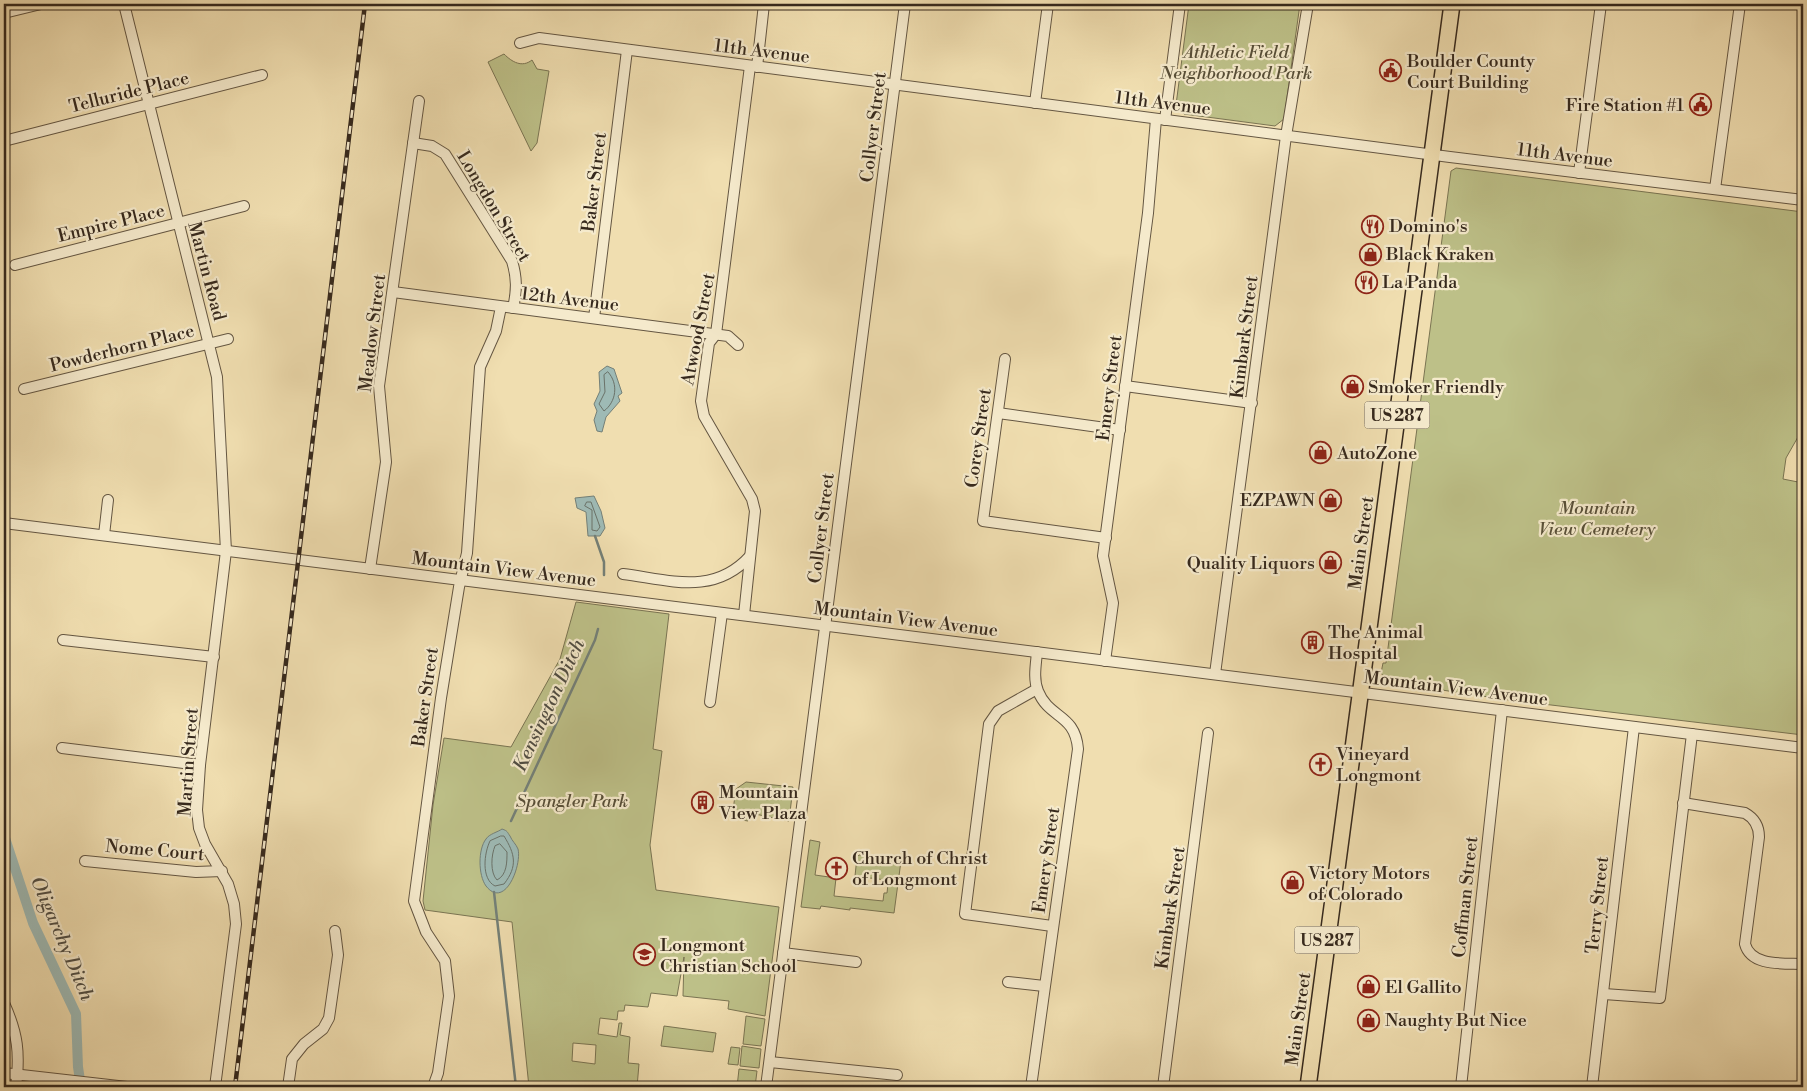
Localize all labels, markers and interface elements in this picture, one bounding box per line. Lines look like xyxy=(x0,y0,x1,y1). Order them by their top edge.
street label: 11th Avenue xyxy=(713,34,811,69)
park label: Athletic Field Neighborhood Park xyxy=(1159,41,1312,85)
place label: Boulder County Court Building xyxy=(1406,50,1535,94)
public building icon: Boulder County Court Building xyxy=(1379,59,1403,83)
street label: Telluride Place xyxy=(67,66,192,119)
street label: Collyer Street xyxy=(855,70,892,184)
street label: 11th Avenue xyxy=(1114,86,1212,121)
public building icon: Fire Station #1 xyxy=(1688,93,1712,117)
place label: Fire Station #1 xyxy=(1565,94,1684,117)
street label: Baker Street xyxy=(577,130,612,234)
street label: 11th Avenue xyxy=(1516,138,1614,173)
street label: Longdon Street xyxy=(451,146,536,267)
street label: Empire Place xyxy=(55,199,167,248)
restaurant icon: Domino's xyxy=(1361,214,1385,238)
place label: Domino's xyxy=(1389,215,1468,238)
street label: Martin Road xyxy=(182,219,231,324)
shop icon: Black Kraken xyxy=(1358,242,1382,266)
place label: Black Kraken xyxy=(1385,243,1495,266)
street label: Atwood Street xyxy=(676,270,721,388)
restaurant icon: La Panda xyxy=(1354,270,1378,294)
place label: La Panda xyxy=(1382,271,1458,294)
street label: Meadow Street xyxy=(354,272,391,394)
street label: Kimbark Street xyxy=(1226,274,1264,400)
street label: 12th Avenue xyxy=(520,282,620,317)
street label: Powderhorn Place xyxy=(47,319,197,378)
street label: Emery Street xyxy=(1092,333,1128,443)
shop icon: Smoker Friendly xyxy=(1340,375,1364,399)
place label: Smoker Friendly xyxy=(1368,376,1504,399)
street label: Corey Street xyxy=(960,386,997,489)
road number: US 287 xyxy=(1364,402,1430,428)
shop icon: AutoZone xyxy=(1309,441,1333,465)
place label: AutoZone xyxy=(1336,442,1417,465)
street label: Collyer Street xyxy=(803,471,840,585)
shop icon: EZPAWN xyxy=(1319,488,1343,512)
place label: EZPAWN xyxy=(1240,489,1316,512)
street label: Main Street xyxy=(1344,494,1380,591)
park label: Mountain View Cemetery xyxy=(1539,497,1656,541)
street label: Mountain View Avenue xyxy=(411,547,597,592)
shop icon: Quality Liquors xyxy=(1319,551,1343,575)
place label: Quality Liquors xyxy=(1187,552,1315,575)
street label: Mountain View Avenue xyxy=(813,597,999,642)
place label: The Animal Hospital xyxy=(1328,621,1424,665)
building icon: The Animal Hospital xyxy=(1300,630,1324,654)
water label: Kensington Ditch xyxy=(508,635,590,775)
street label: Baker Street xyxy=(407,645,444,749)
street label: Mountain View Avenue xyxy=(1363,666,1549,711)
street label: Martin Street xyxy=(173,706,204,817)
place label: Vineyard Longmont xyxy=(1335,743,1422,787)
church icon: Vineyard Longmont xyxy=(1308,752,1332,776)
place label: Mountain View Plaza xyxy=(718,781,807,825)
park label: Spangler Park xyxy=(516,790,628,813)
building icon: Mountain View Plaza xyxy=(691,790,715,814)
street label: Emery Street xyxy=(1028,805,1065,915)
street label: Nome Court xyxy=(105,835,206,866)
street label: Coffman Street xyxy=(1448,835,1483,959)
street label: Kimbark Street xyxy=(1150,845,1191,971)
place label: Church of Christ of Longmont xyxy=(852,847,989,891)
street label: Terry Street xyxy=(1581,854,1614,955)
church icon: Church of Christ of Longmont xyxy=(824,856,848,880)
place label: Victory Motors of Colorado xyxy=(1307,862,1430,906)
shop icon: Victory Motors of Colorado xyxy=(1280,871,1304,895)
water label: Oligarchy Ditch xyxy=(25,873,99,1005)
road number: US 287 xyxy=(1294,926,1360,954)
place label: Longmont Christian School xyxy=(660,934,797,978)
school or university icon: Longmont Christian School xyxy=(632,943,656,967)
street label: Main Street xyxy=(1281,970,1317,1067)
shop icon: El Gallito xyxy=(1357,975,1381,999)
place label: El Gallito xyxy=(1385,976,1462,999)
shop icon: Naughty But Nice xyxy=(1357,1008,1381,1032)
place label: Naughty But Nice xyxy=(1385,1009,1527,1032)

